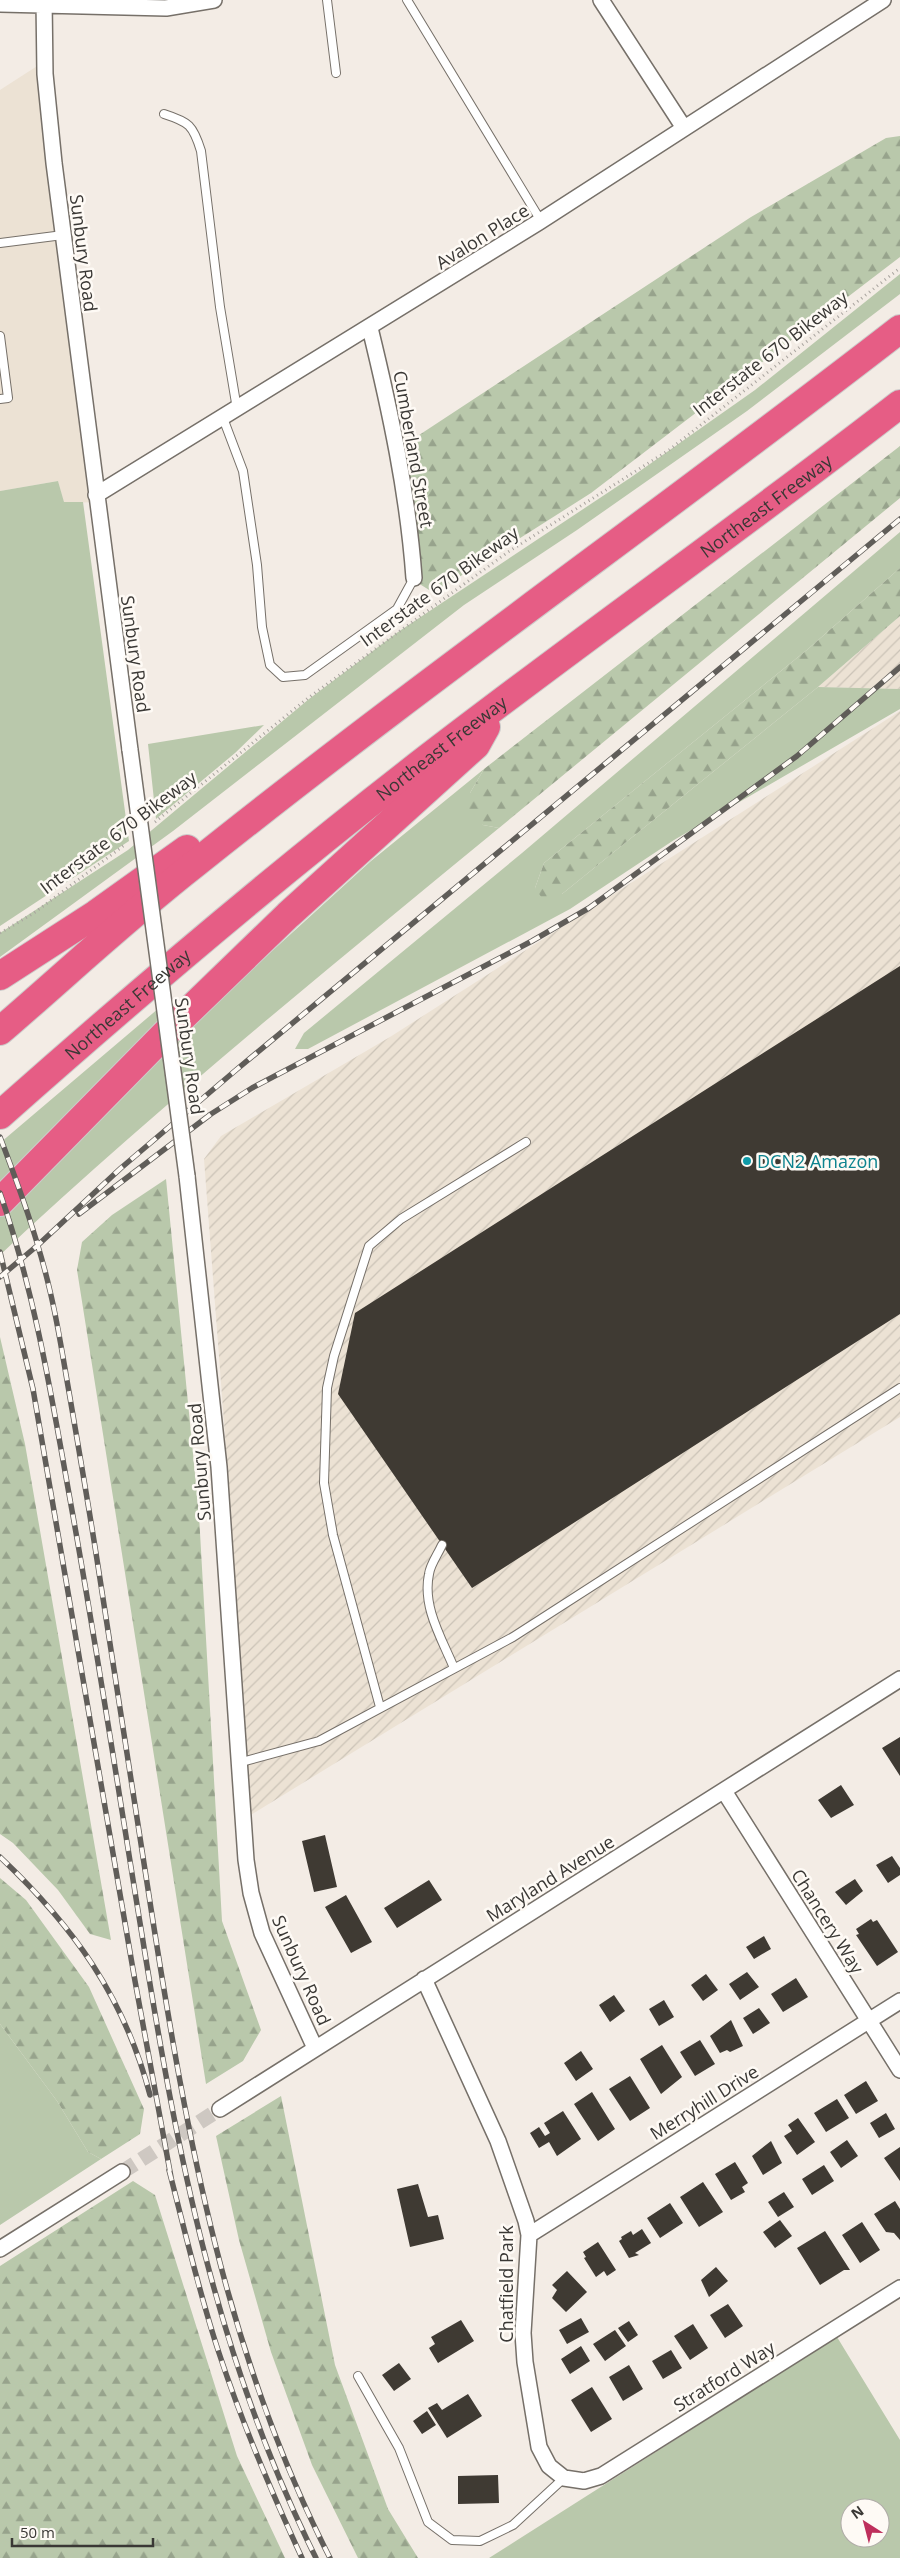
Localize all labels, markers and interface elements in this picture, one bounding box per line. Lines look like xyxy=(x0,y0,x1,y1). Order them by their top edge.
street label: Sunbury Road xyxy=(65,193,103,313)
street label: Avalon Place xyxy=(431,198,533,274)
street label: Interstate 670 Bikeway xyxy=(688,284,853,421)
street label: Cumberland Street xyxy=(388,369,440,529)
street label: Northeast Freeway xyxy=(695,448,837,563)
street label: Interstate 670 Bikeway xyxy=(355,520,524,652)
street label: Sunbury Road xyxy=(116,594,156,714)
street label: Northeast Freeway xyxy=(371,690,512,806)
street label: Interstate 670 Bikeway xyxy=(35,765,202,899)
street label: Northeast Freeway xyxy=(59,942,196,1065)
street label: Sunbury Road xyxy=(170,996,210,1116)
place label: DCN2 Amazon xyxy=(757,1149,878,1173)
marker: DCN2 Amazon xyxy=(741,1155,753,1167)
street label: Sunbury Road xyxy=(182,1402,216,1522)
street label: Maryland Avenue xyxy=(482,1829,618,1927)
street label: Chancery Way xyxy=(786,1864,870,1979)
street label: Sunbury Road xyxy=(267,1911,337,2029)
street label: Merryhill Drive xyxy=(645,2059,763,2145)
street label: Chatfield Park xyxy=(494,2225,518,2343)
street label: Stratford Way xyxy=(669,2335,780,2417)
north arrow xyxy=(840,2498,890,2548)
text: N xyxy=(847,2501,867,2523)
scale bar xyxy=(12,2516,154,2548)
text: 50 m xyxy=(20,2522,55,2542)

